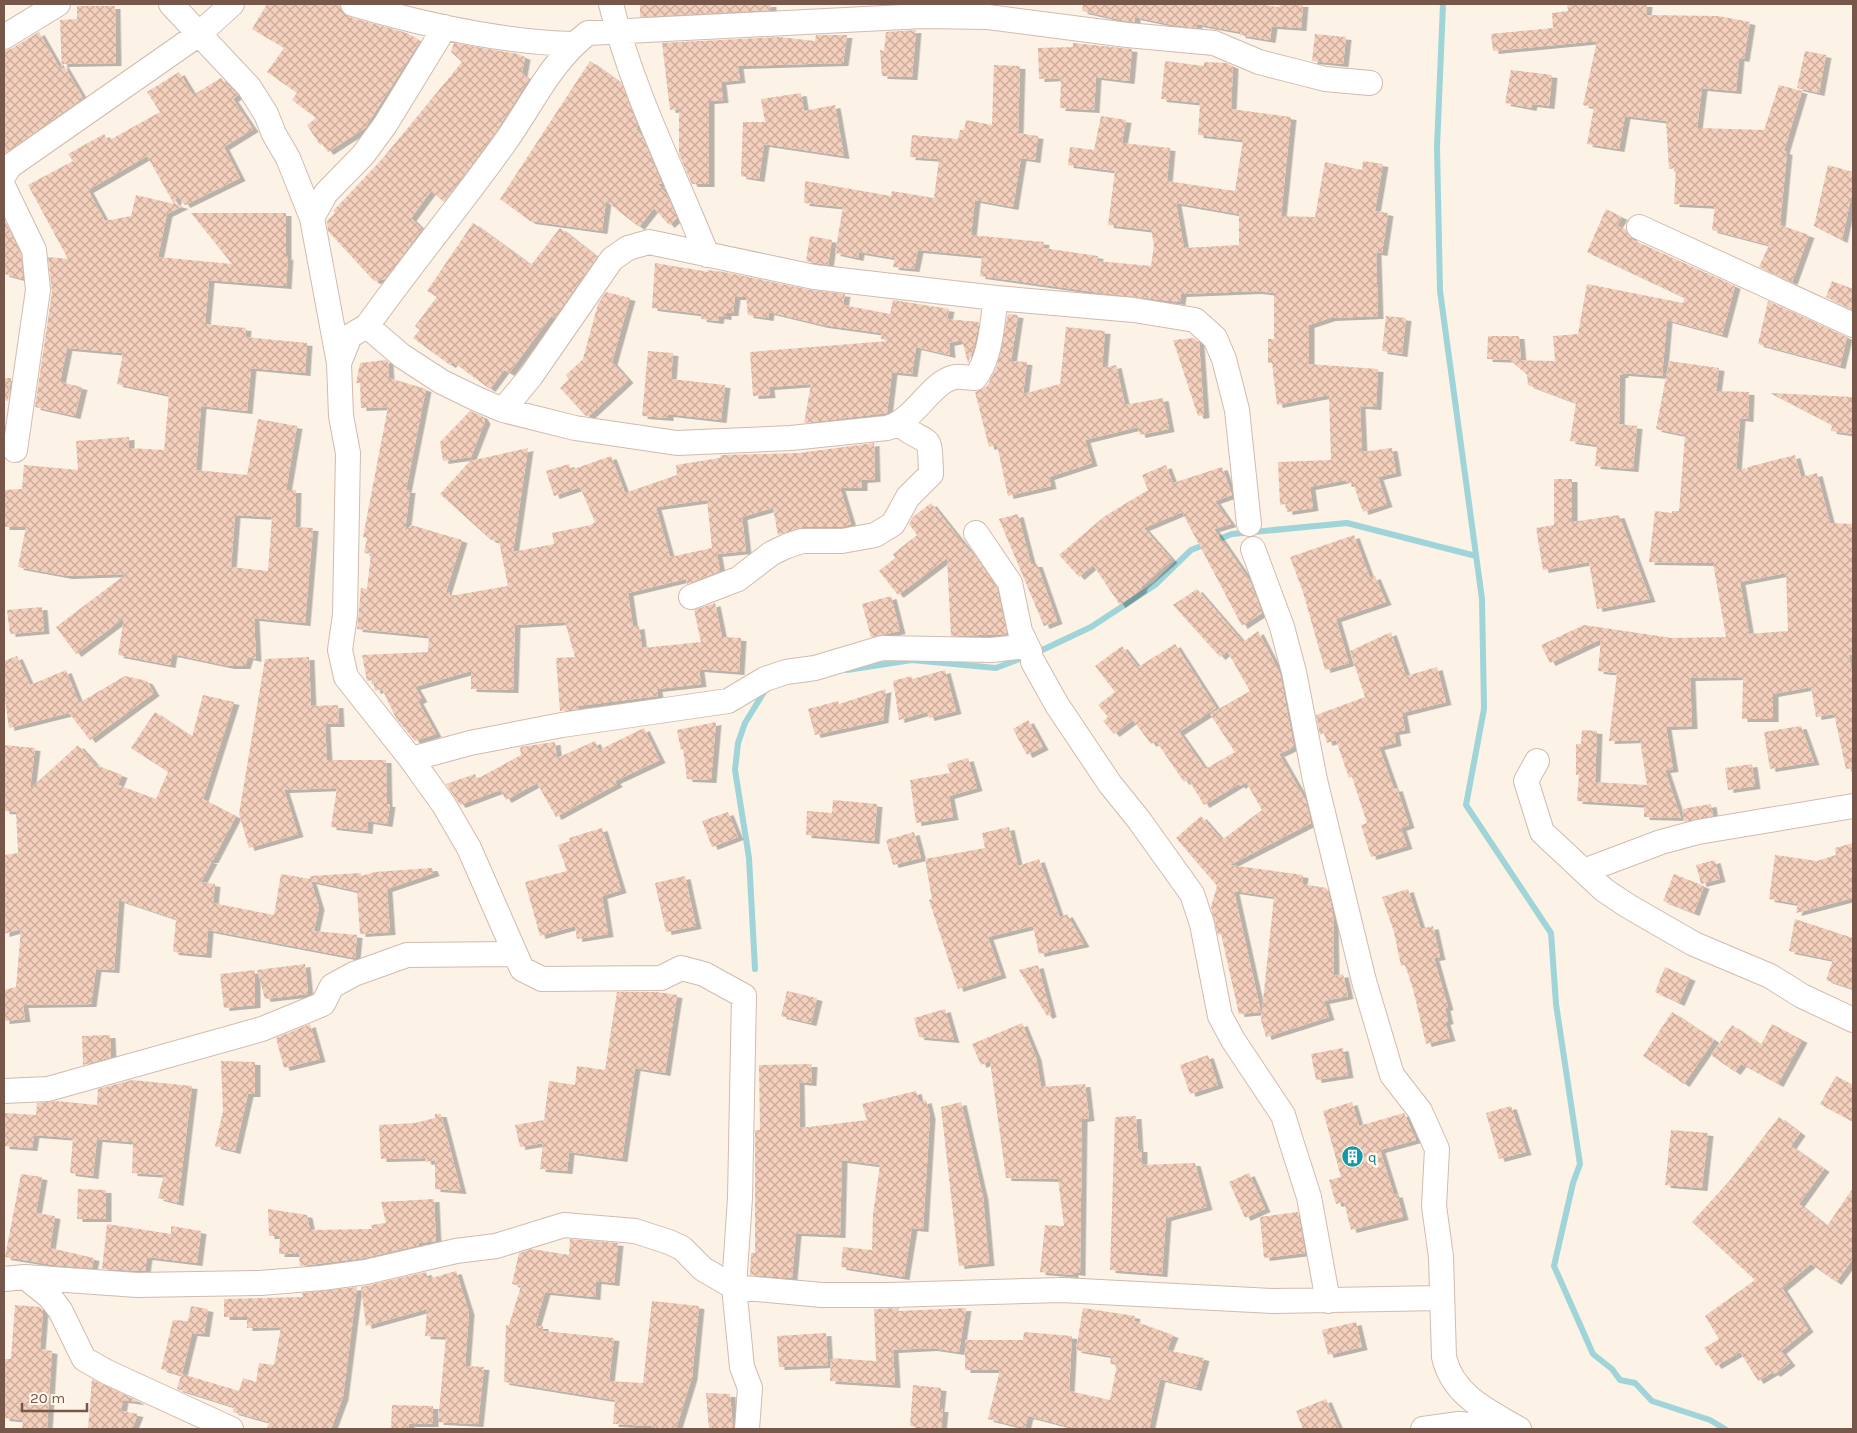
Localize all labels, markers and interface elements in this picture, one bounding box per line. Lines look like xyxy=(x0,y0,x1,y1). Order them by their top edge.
building icon: q xyxy=(1340,1145,1364,1169)
place label: q xyxy=(1368,1148,1377,1166)
scale bar xyxy=(22,1380,88,1412)
text: 20 m xyxy=(30,1389,65,1407)

